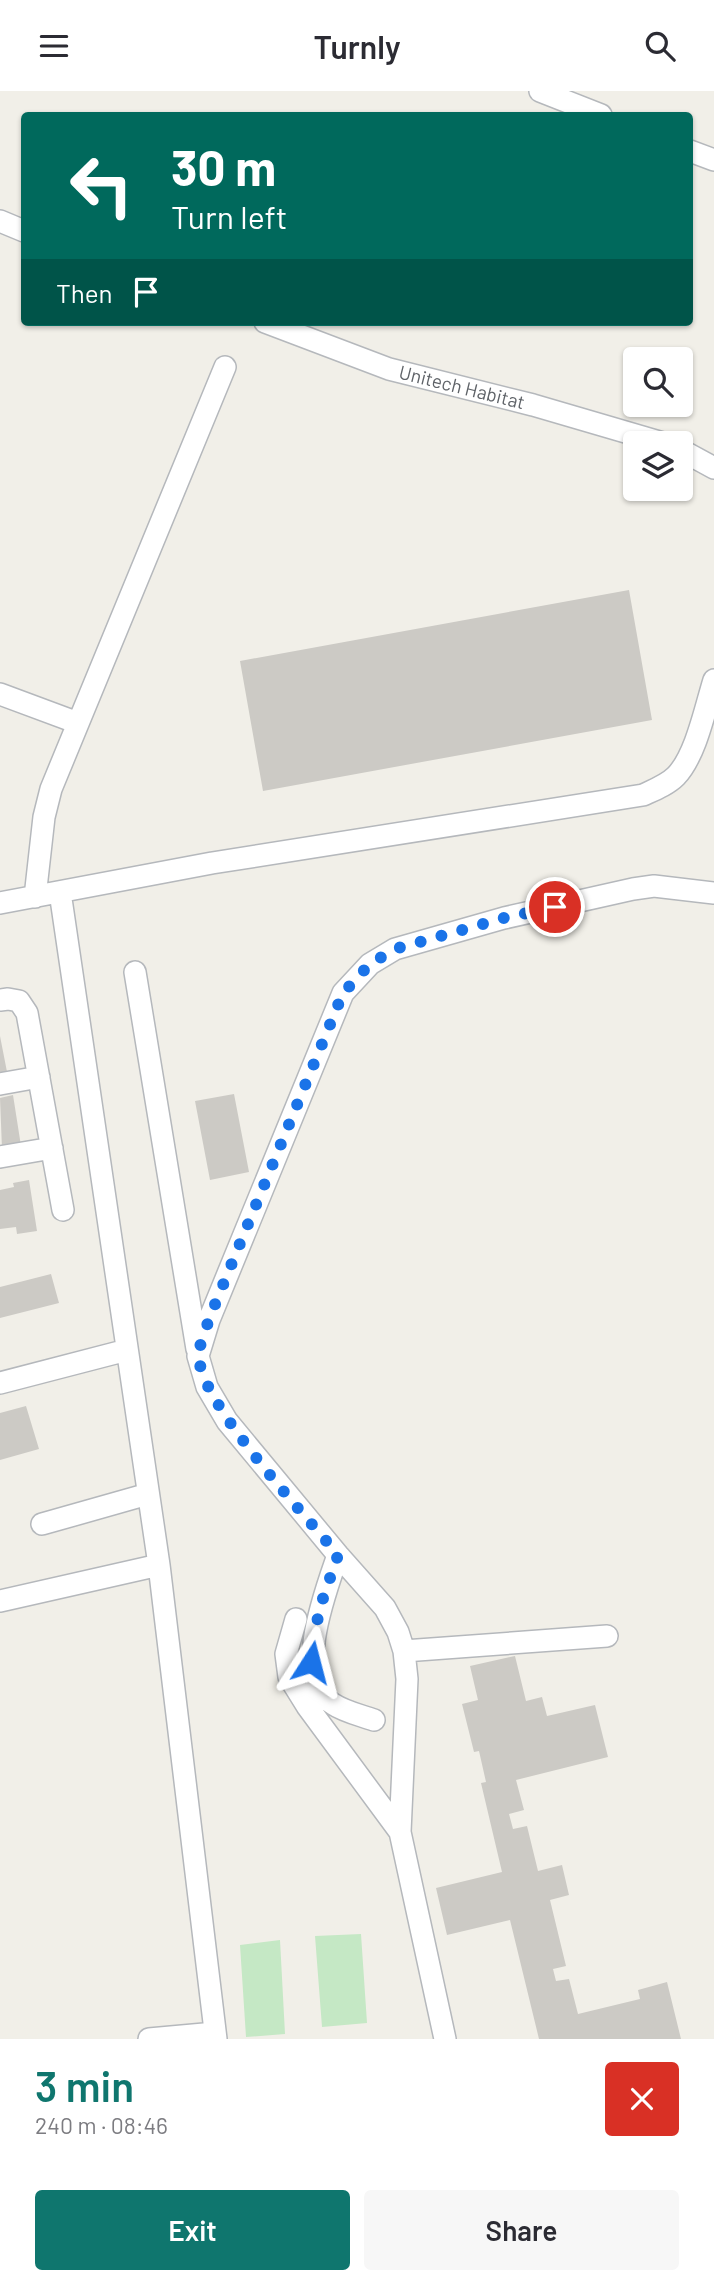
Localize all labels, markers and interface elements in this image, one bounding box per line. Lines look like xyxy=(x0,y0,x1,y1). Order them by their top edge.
icon: menu xyxy=(35,27,73,65)
text: Turnly xyxy=(313,27,401,65)
icon: search xyxy=(641,27,679,65)
text: 30 m xyxy=(171,137,276,196)
icon: left xyxy=(56,140,147,231)
text: Turn left xyxy=(171,197,288,235)
icon: arrive xyxy=(127,273,165,311)
text: Then xyxy=(56,277,113,308)
map controls xyxy=(623,347,693,501)
button: search xyxy=(623,347,693,417)
street label: Unitech Habitat xyxy=(397,360,527,413)
button: layers xyxy=(623,431,693,501)
pin xyxy=(525,877,585,937)
icon: arrive xyxy=(536,888,574,926)
position arrow xyxy=(274,1625,348,1699)
text: 3 min xyxy=(35,2060,134,2110)
button: close xyxy=(605,2062,679,2136)
text: 240 m · 08:46 xyxy=(35,2111,168,2139)
button: Exit xyxy=(35,2190,350,2270)
button: Share xyxy=(364,2190,679,2270)

